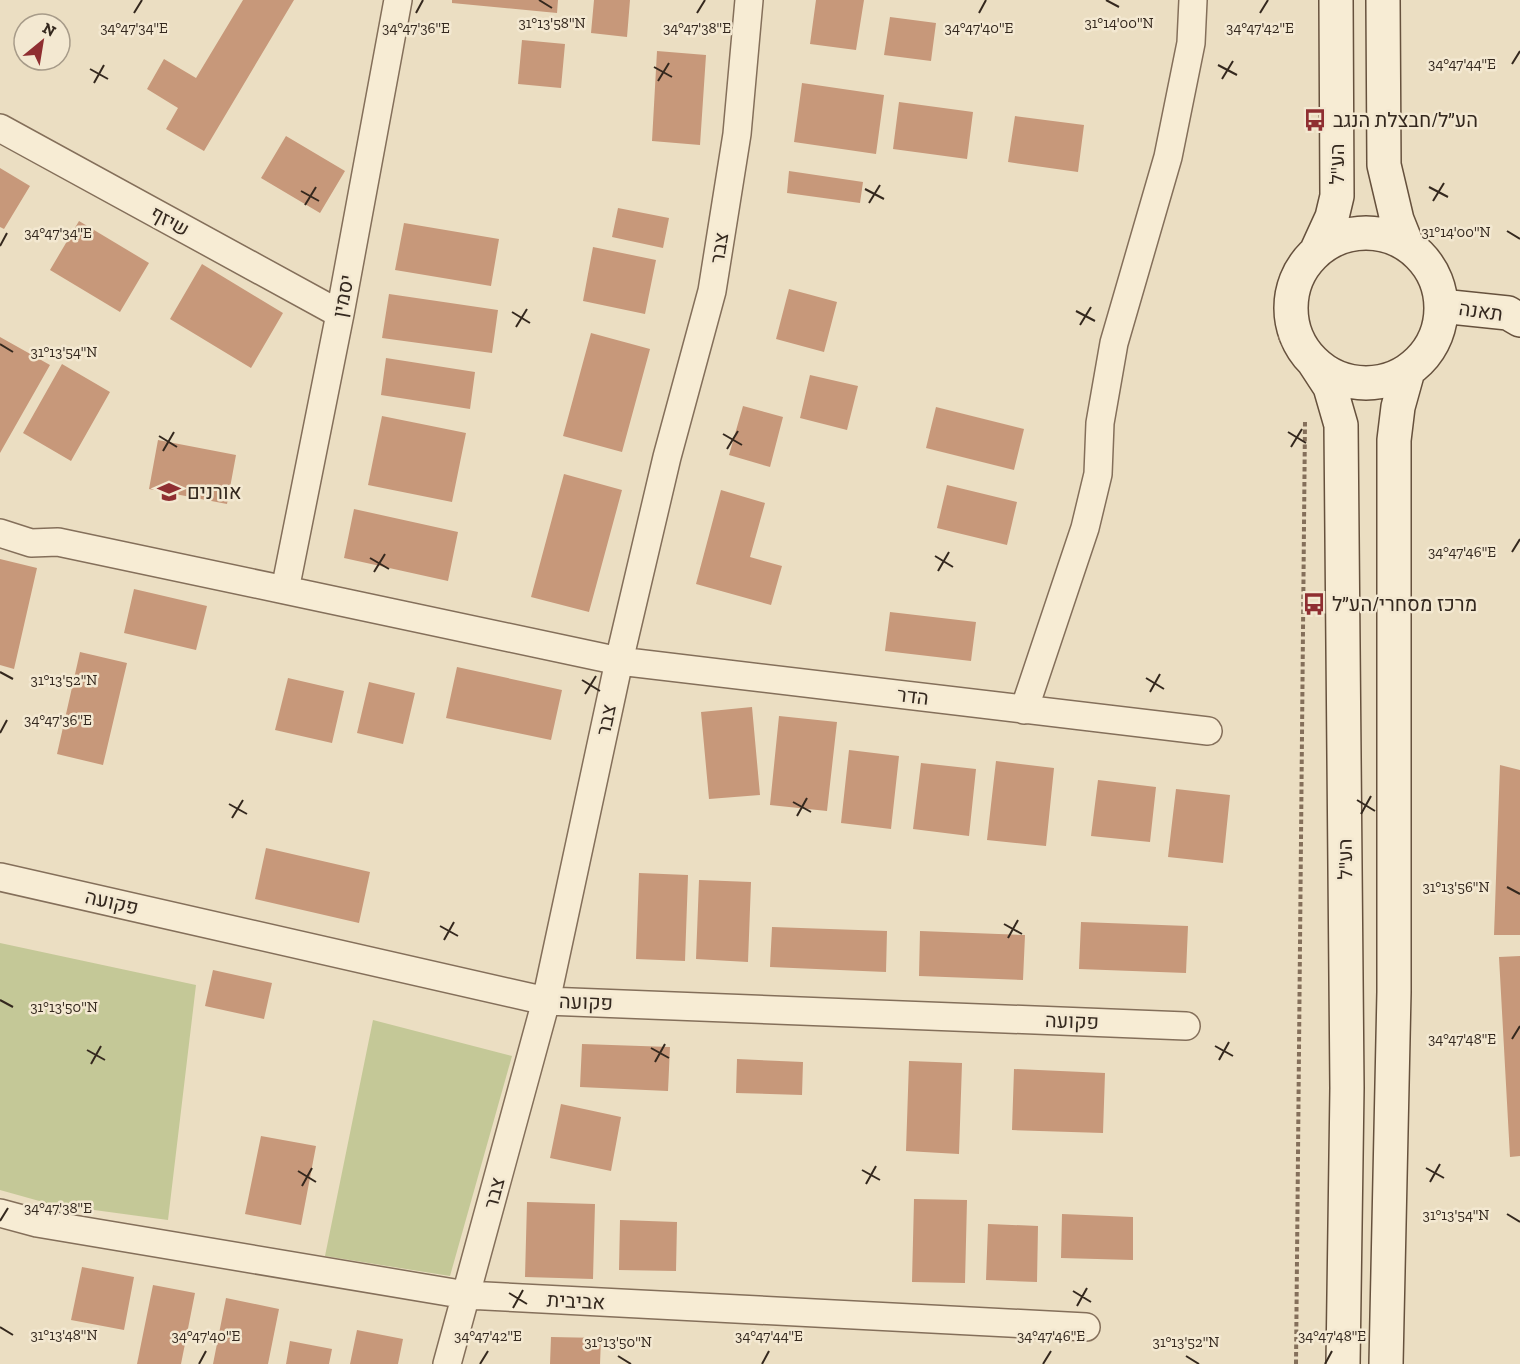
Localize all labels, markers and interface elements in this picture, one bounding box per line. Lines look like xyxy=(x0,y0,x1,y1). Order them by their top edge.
north arrow xyxy=(12,12,72,72)
text: 31°13'58"N xyxy=(518,14,586,32)
text: 31°14'00"N xyxy=(1084,14,1154,32)
text: N xyxy=(39,18,59,41)
text: 34°47'34"E xyxy=(100,19,168,37)
text: 34°47'36"E xyxy=(382,19,450,37)
text: 34°47'38"E xyxy=(663,19,731,37)
text: 34°47'40"E xyxy=(945,19,1014,37)
text: 34°47'42"E xyxy=(1226,19,1294,37)
text: 34°47'44"E xyxy=(1428,55,1496,73)
bus stop icon: הע״ל/חבצלת הנגב xyxy=(1302,107,1328,133)
place label: הע״ל/חבצלת הנגב xyxy=(1333,108,1478,132)
street label: הע"ל xyxy=(1325,143,1349,185)
street label: שיזף xyxy=(146,201,194,241)
text: 31°14'00"N xyxy=(1421,223,1491,241)
text: 34°47'34"E xyxy=(24,224,92,242)
street label: צבר xyxy=(705,231,733,265)
street label: יסמין xyxy=(327,272,359,320)
street label: תאנה xyxy=(1457,296,1505,326)
text: 31°13'54"N xyxy=(31,343,97,361)
school or university icon: אורנים xyxy=(156,479,182,505)
place label: אורנים xyxy=(187,480,242,504)
text: 34°47'46"E xyxy=(1428,543,1496,561)
bus stop icon: מרכז מסחרי/הע״ל xyxy=(1301,591,1327,617)
place label: מרכז מסחרי/הע״ל xyxy=(1332,592,1477,616)
text: 31°13'52"N xyxy=(31,671,97,689)
street label: הדר xyxy=(896,682,930,710)
street label: צבר xyxy=(591,702,621,738)
text: 34°47'36"E xyxy=(24,711,92,729)
street label: הע"ל xyxy=(1333,838,1357,880)
text: 31°13'56"N xyxy=(1423,878,1490,896)
street label: פקועה xyxy=(83,884,141,920)
street label: פקועה xyxy=(558,989,614,1015)
text: 31°13'50"N xyxy=(30,998,98,1016)
street label: פקועה xyxy=(1044,1008,1100,1034)
text: 34°47'48"E xyxy=(1428,1030,1496,1048)
street label: צבר xyxy=(478,1175,510,1211)
text: 34°47'38"E xyxy=(24,1199,92,1217)
text: 31°13'54"N xyxy=(1423,1206,1489,1224)
street label: אביבית xyxy=(546,1287,606,1315)
text: 31°13'48"N xyxy=(31,1326,97,1344)
text: 34°47'40"E xyxy=(172,1327,241,1345)
text: 34°47'42"E xyxy=(454,1327,522,1345)
text: 34°47'44"E xyxy=(735,1327,803,1345)
text: 34°47'46"E xyxy=(1017,1327,1085,1345)
text: 34°47'48"E xyxy=(1298,1327,1366,1345)
text: 31°13'50"N xyxy=(584,1333,652,1351)
text: 31°13'52"N xyxy=(1153,1333,1219,1351)

